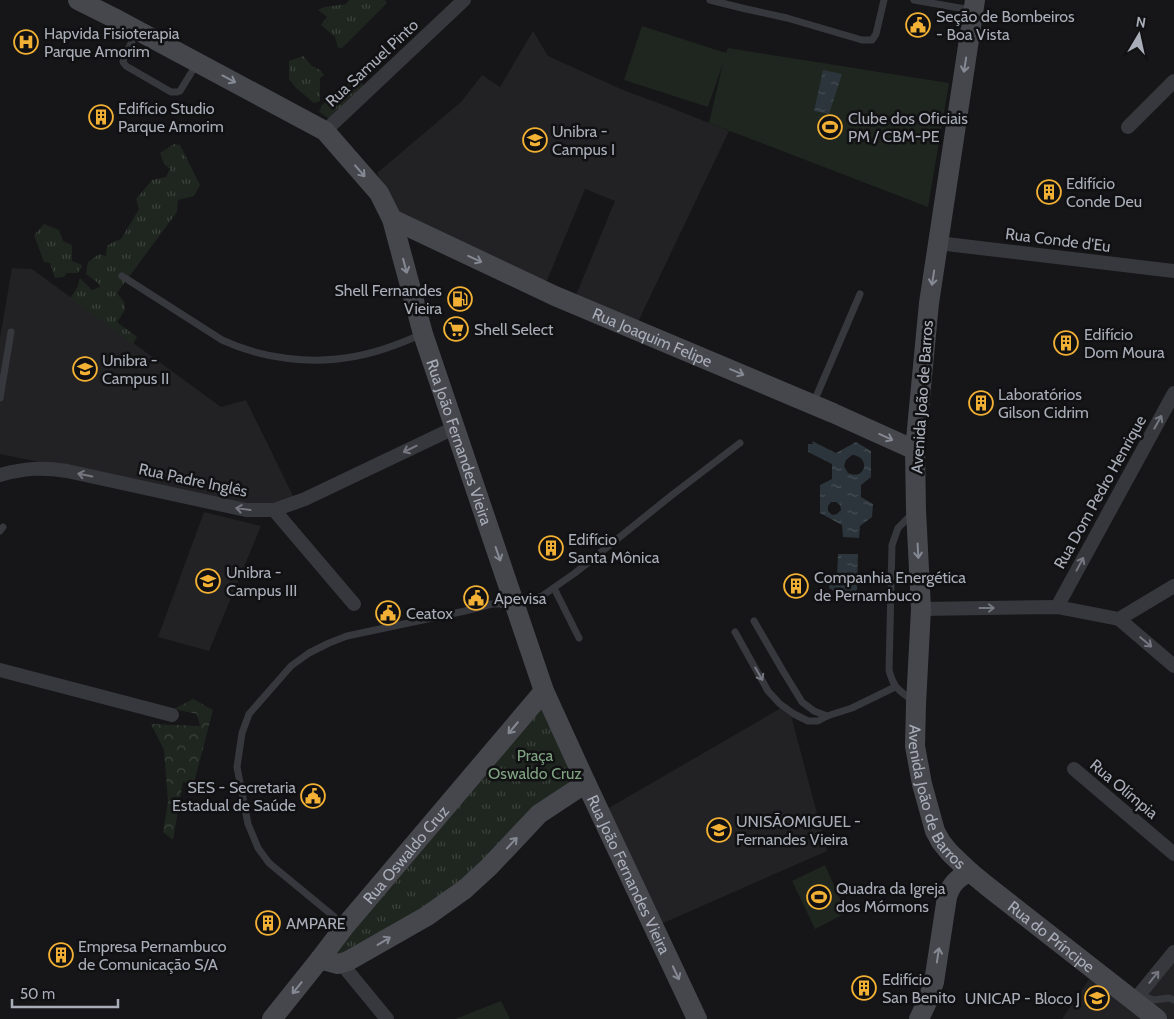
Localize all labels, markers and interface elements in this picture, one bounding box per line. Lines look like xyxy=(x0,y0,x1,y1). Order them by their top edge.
place label: Seção de Bombeiros - Boa Vista xyxy=(936,7,1075,44)
north arrow xyxy=(1114,10,1164,60)
public building icon: Seção de Bombeiros - Boa Vista xyxy=(905,12,931,38)
text: N xyxy=(1135,12,1147,32)
street label: Rua Samuel Pinto xyxy=(322,15,422,111)
place label: Hapvida Fisioterapia Parque Amorim xyxy=(44,24,180,61)
hospital icon: Hapvida Fisioterapia Parque Amorim xyxy=(13,29,39,55)
one-way arrow xyxy=(960,57,970,73)
one-way arrow xyxy=(222,74,237,84)
place label: Edifício Studio Parque Amorim xyxy=(118,99,224,136)
building icon: Edifício Studio Parque Amorim xyxy=(88,104,114,130)
place label: Clube dos Oficiais PM / CBM-PE xyxy=(848,109,968,146)
sports icon: Clube dos Oficiais PM / CBM-PE xyxy=(817,114,843,140)
place label: Unibra - Campus I xyxy=(552,122,615,159)
school or university icon: Unibra - Campus I xyxy=(522,127,548,153)
one-way arrow xyxy=(355,165,366,178)
place label: Edifício Conde Deu xyxy=(1066,174,1142,211)
building icon: Edifício Conde Deu xyxy=(1036,179,1062,205)
street label: Rua Conde d'Eu xyxy=(1004,224,1112,256)
one-way arrow xyxy=(467,254,482,264)
one-way arrow xyxy=(401,258,410,274)
one-way arrow xyxy=(927,270,937,286)
place label: Shell Fernandes Vieira xyxy=(335,281,442,318)
fuel station icon: Shell Fernandes Vieira xyxy=(447,286,473,312)
street label: Rua Joaquim Felipe xyxy=(590,303,715,371)
supermarket icon: Shell Select xyxy=(443,316,469,342)
street label: Avenida João de Barros xyxy=(907,319,937,474)
place label: Shell Select xyxy=(474,320,554,339)
place label: Edifício Dom Moura xyxy=(1084,325,1165,362)
building icon: Edifício Dom Moura xyxy=(1053,330,1079,356)
place label: Unibra - Campus II xyxy=(102,351,169,388)
school or university icon: Unibra - Campus II xyxy=(72,356,98,382)
street label: Rua João Fernandes Vieira xyxy=(423,357,497,528)
one-way arrow xyxy=(729,368,744,378)
place label: Laboratórios Gilson Cidrim xyxy=(998,385,1089,422)
building icon: Laboratórios Gilson Cidrim xyxy=(968,390,994,416)
street label: Rua Dom Pedro Henrique xyxy=(1050,412,1150,572)
one-way arrow xyxy=(1153,415,1163,429)
one-way arrow xyxy=(878,432,893,442)
one-way arrow xyxy=(403,445,418,454)
street label: Rua Padre Inglês xyxy=(137,459,249,501)
one-way arrow xyxy=(77,470,93,479)
one-way arrow xyxy=(236,504,252,514)
place label: Edifício Santa Mônica xyxy=(568,530,660,567)
building icon: Edifício Santa Mônica xyxy=(538,535,564,561)
one-way arrow xyxy=(914,543,923,559)
one-way arrow xyxy=(494,546,503,561)
one-way arrow xyxy=(1075,557,1085,572)
place label: Unibra - Campus III xyxy=(226,563,297,600)
school or university icon: Unibra - Campus III xyxy=(195,568,221,594)
place label: Companhia Energética de Pernambuco xyxy=(814,568,966,605)
building icon: Companhia Energética de Pernambuco xyxy=(783,573,809,599)
public building icon: Apevisa xyxy=(463,585,489,611)
place label: Apevisa xyxy=(494,589,547,608)
public building icon: Ceatox xyxy=(375,600,401,626)
one-way arrow xyxy=(978,603,995,613)
place label: Ceatox xyxy=(406,604,453,623)
one-way arrow xyxy=(1140,637,1153,648)
one-way arrow xyxy=(754,667,764,681)
one-way arrow xyxy=(507,722,518,735)
street label: Avenida João de Barros xyxy=(905,724,970,873)
park label: Praça Oswaldo Cruz xyxy=(488,746,582,783)
street label: Rua Olímpia xyxy=(1086,755,1162,823)
place label: SES - Secretaria Estadual de Saúde xyxy=(172,778,296,815)
public building icon: SES - Secretaria Estadual de Saúde xyxy=(300,783,326,809)
street label: Rua João Fernandes Vieira xyxy=(583,792,675,957)
street label: Rua Oswaldo Cruz xyxy=(359,801,453,908)
place label: UNISÃOMIGUEL - Fernandes Vieira xyxy=(736,812,861,849)
school or university icon: UNISÃOMIGUEL - Fernandes Vieira xyxy=(706,817,732,843)
one-way arrow xyxy=(506,836,518,849)
place label: Quadra da Igreja dos Mórmons xyxy=(836,879,946,916)
sports icon: Quadra da Igreja dos Mórmons xyxy=(806,884,832,910)
street label: Rua do Príncipe xyxy=(1004,897,1099,976)
building icon: AMPARE xyxy=(255,910,281,936)
place label: AMPARE xyxy=(286,914,346,933)
one-way arrow xyxy=(376,936,390,946)
place label: Empresa Pernambuco de Comunicação S/A xyxy=(78,937,227,974)
building icon: Empresa Pernambuco de Comunicação S/A xyxy=(48,942,74,968)
one-way arrow xyxy=(933,947,943,963)
one-way arrow xyxy=(671,965,681,980)
place label: Edifício San Benito xyxy=(882,970,956,1007)
one-way arrow xyxy=(1149,970,1160,983)
building icon: Edifício San Benito xyxy=(851,975,877,1001)
scale bar xyxy=(12,976,119,1008)
one-way arrow xyxy=(291,981,302,994)
text: 50 m xyxy=(20,985,55,1003)
school or university icon: UNICAP - Bloco J xyxy=(1084,985,1110,1011)
place label: UNICAP - Bloco J xyxy=(965,989,1080,1008)

